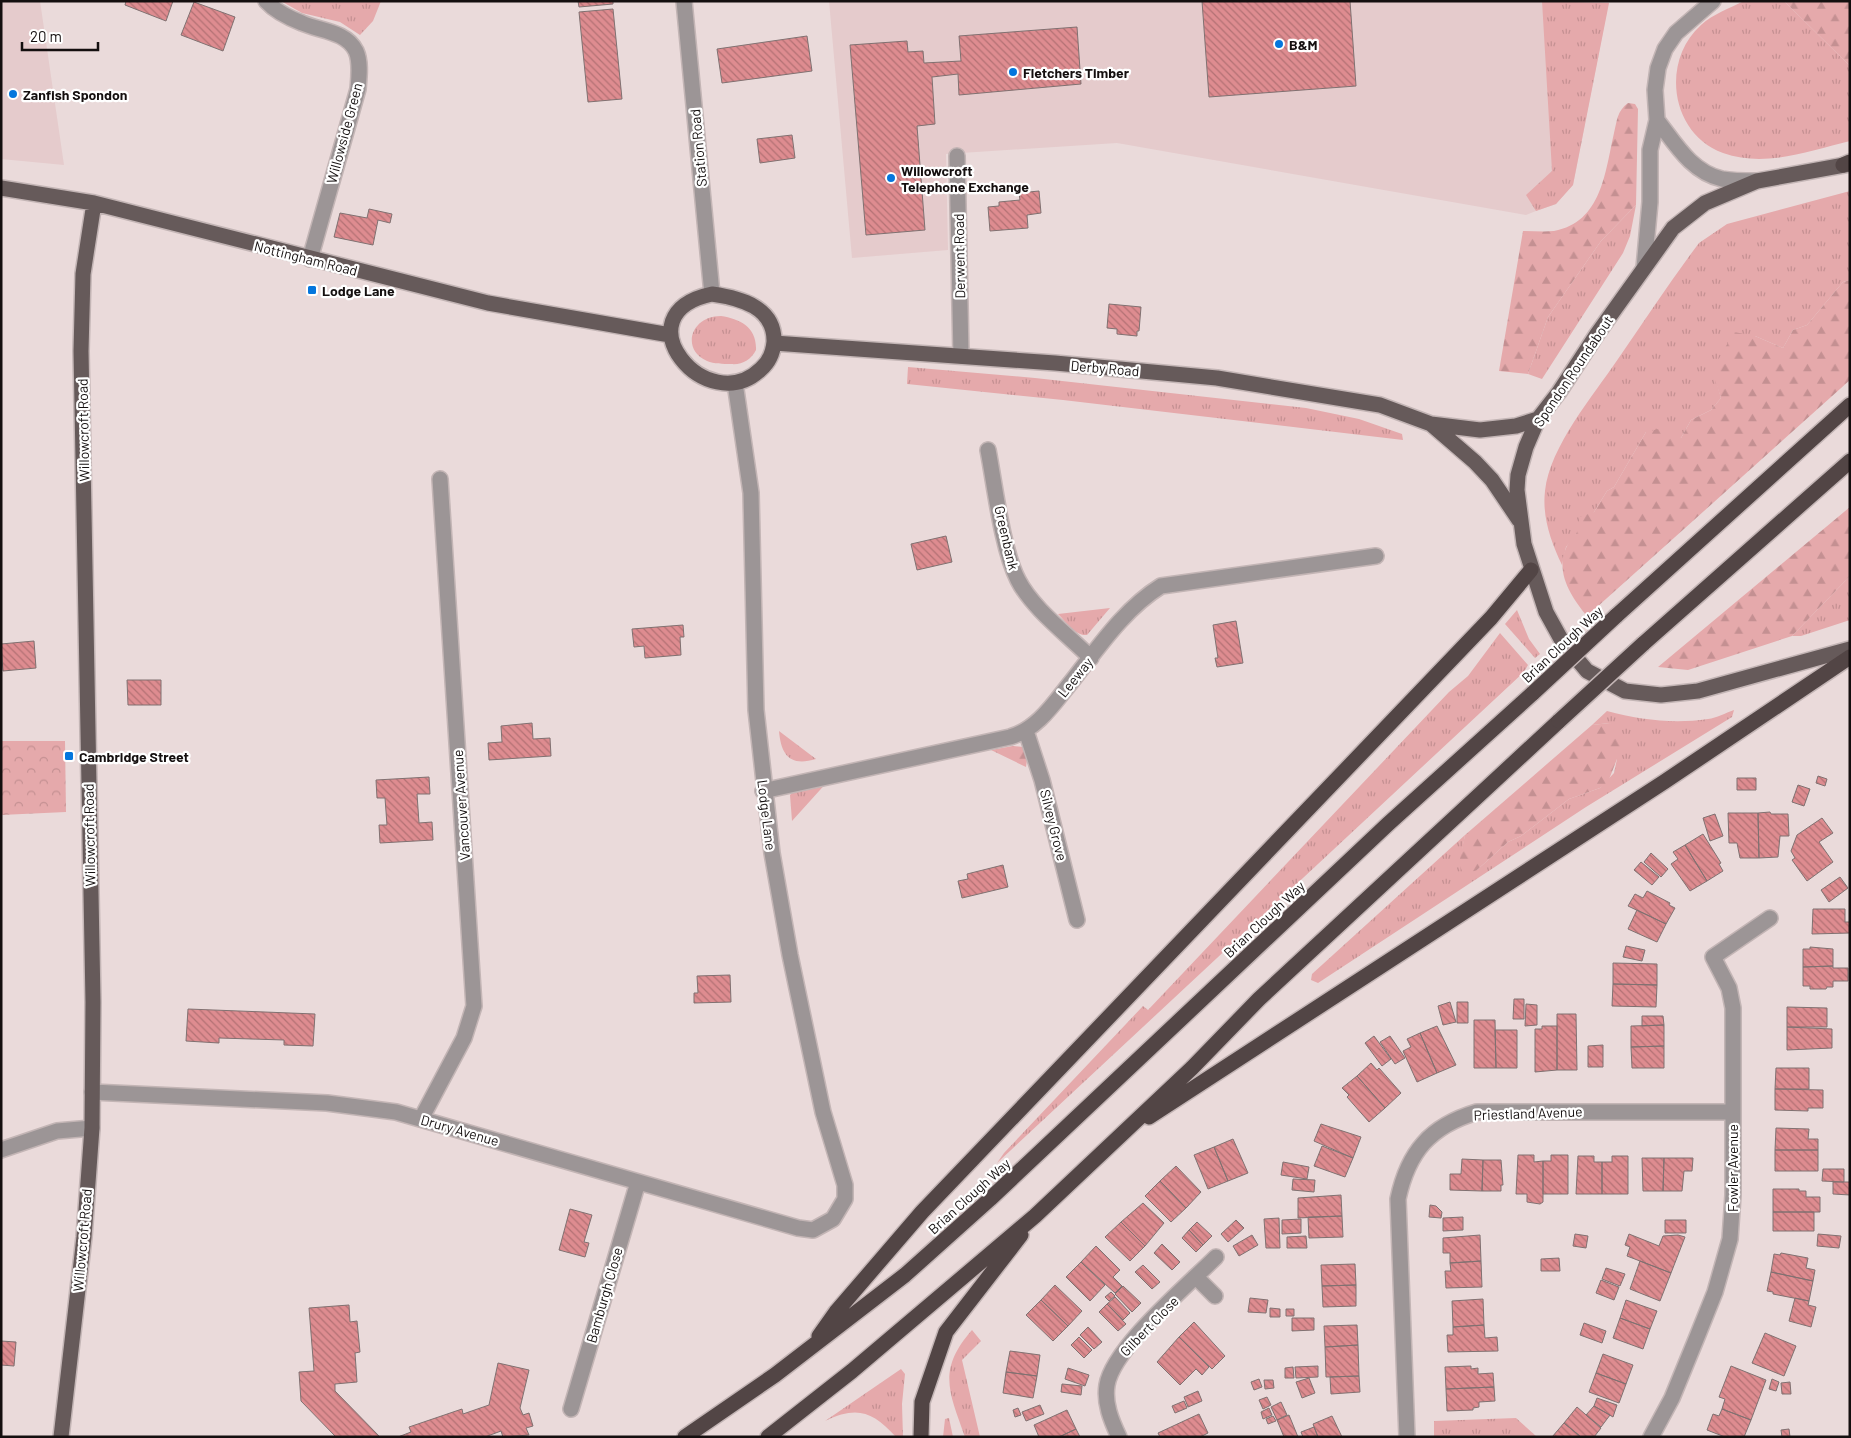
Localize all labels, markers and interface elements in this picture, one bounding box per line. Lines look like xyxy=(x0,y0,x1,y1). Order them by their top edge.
scale bar xyxy=(22,20,99,52)
text: 20 m xyxy=(30,27,62,45)
place label: B&M xyxy=(1289,36,1318,53)
marker: B&M xyxy=(1273,38,1285,50)
place label: Fletchers Timber xyxy=(1023,64,1130,81)
marker: Fletchers Timber xyxy=(1007,66,1019,78)
street label: Willowside Green xyxy=(322,81,366,185)
place label: Zanfish Spondon xyxy=(23,86,127,103)
marker: Zanfish Spondon xyxy=(7,88,19,100)
street label: Station Road xyxy=(686,108,710,188)
place label: Willowcroft Telephone Exchange xyxy=(901,162,1029,195)
marker: Willowcroft Telephone Exchange xyxy=(885,172,897,184)
street label: Derwent Road xyxy=(950,213,968,299)
street label: Nottingham Road xyxy=(253,237,359,279)
place label: Lodge Lane xyxy=(322,282,395,299)
marker: Lodge Lane xyxy=(306,284,318,296)
street label: Spondon Roundabout xyxy=(1530,312,1616,430)
street label: Derby Road xyxy=(1070,357,1140,379)
street label: Willowcroft Road xyxy=(74,378,92,482)
street label: Greenbank xyxy=(991,504,1023,572)
street label: Brian Clough Way xyxy=(1518,602,1607,686)
street label: Leeway xyxy=(1054,653,1096,700)
place label: Cambridge Street xyxy=(79,748,189,765)
street label: Vancouver Avenue xyxy=(449,749,473,861)
marker: Cambridge Street xyxy=(63,750,75,762)
street label: Lodge Lane xyxy=(754,779,780,851)
street label: Willowcroft Road xyxy=(80,783,98,887)
street label: Silvey Grove xyxy=(1037,788,1071,862)
street label: Brian Clough Way xyxy=(1220,877,1309,961)
street label: Priestland Avenue xyxy=(1473,1103,1583,1123)
street label: Drury Avenue xyxy=(419,1111,501,1149)
street label: Fowler Avenue xyxy=(1724,1124,1741,1212)
street label: Brian Clough Way xyxy=(924,1154,1014,1237)
street label: Willowcroft Road xyxy=(69,1188,95,1292)
street label: Bamburgh Close xyxy=(582,1245,626,1345)
street label: Gilbert Close xyxy=(1116,1292,1182,1360)

